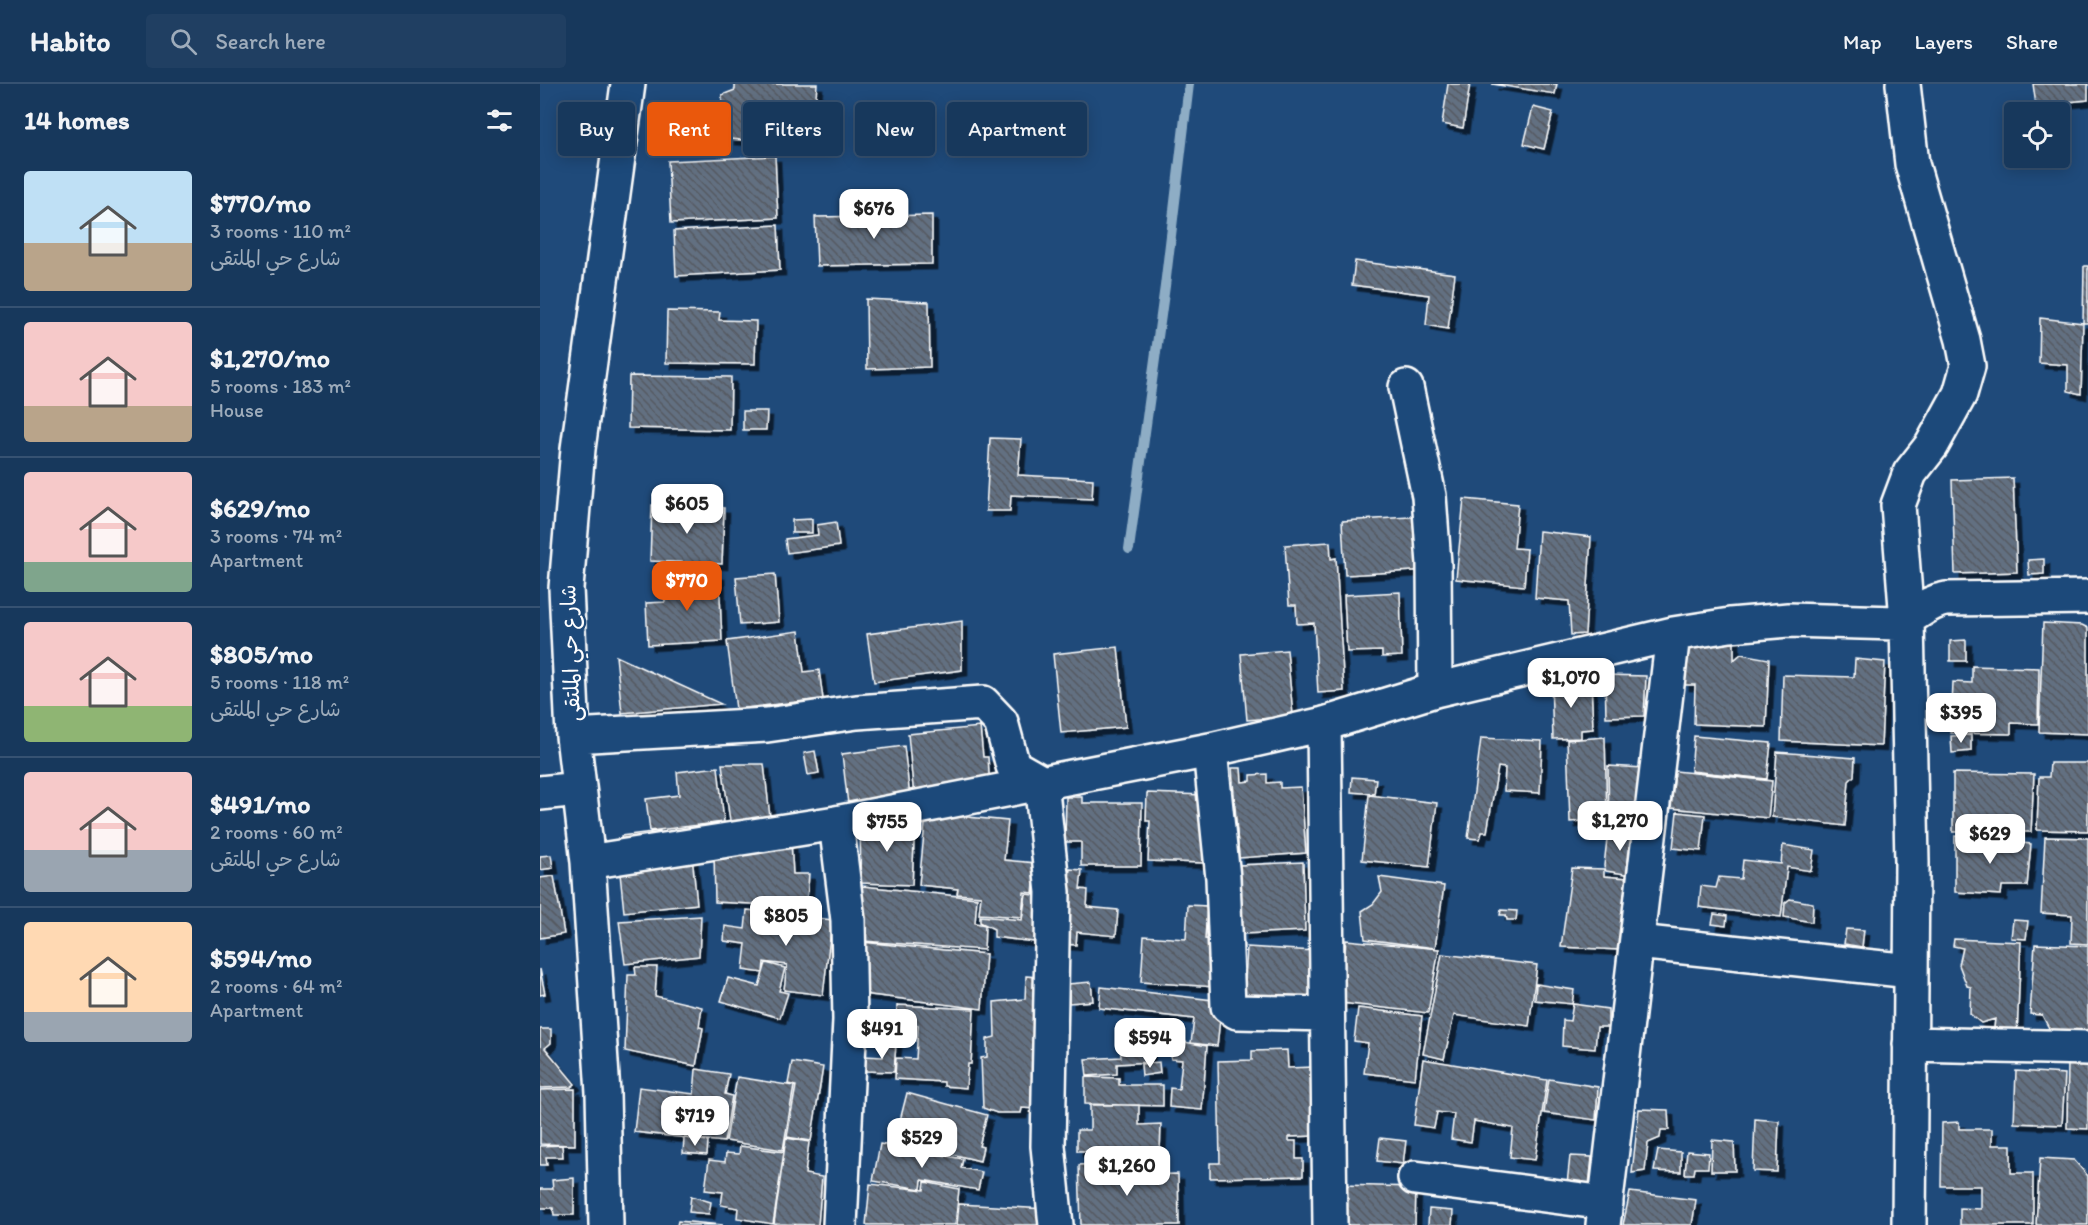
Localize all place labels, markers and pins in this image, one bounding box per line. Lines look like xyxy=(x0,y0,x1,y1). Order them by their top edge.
pin: $676 xyxy=(838,189,910,240)
pin: $605 xyxy=(651,484,723,535)
pin: $770 xyxy=(651,561,723,612)
pin: $1,070 xyxy=(1522,658,1620,709)
pin: $395 xyxy=(1925,693,1997,744)
pin: $1,270 xyxy=(1571,801,1669,852)
pin: $755 xyxy=(851,802,923,853)
pin: $629 xyxy=(1954,814,2026,865)
pin: $805 xyxy=(750,896,822,947)
pin: $491 xyxy=(846,1009,918,1060)
pin: $594 xyxy=(1114,1018,1186,1069)
pin: $719 xyxy=(659,1096,731,1147)
pin: $529 xyxy=(886,1118,958,1169)
pin: $1,260 xyxy=(1078,1146,1176,1197)

